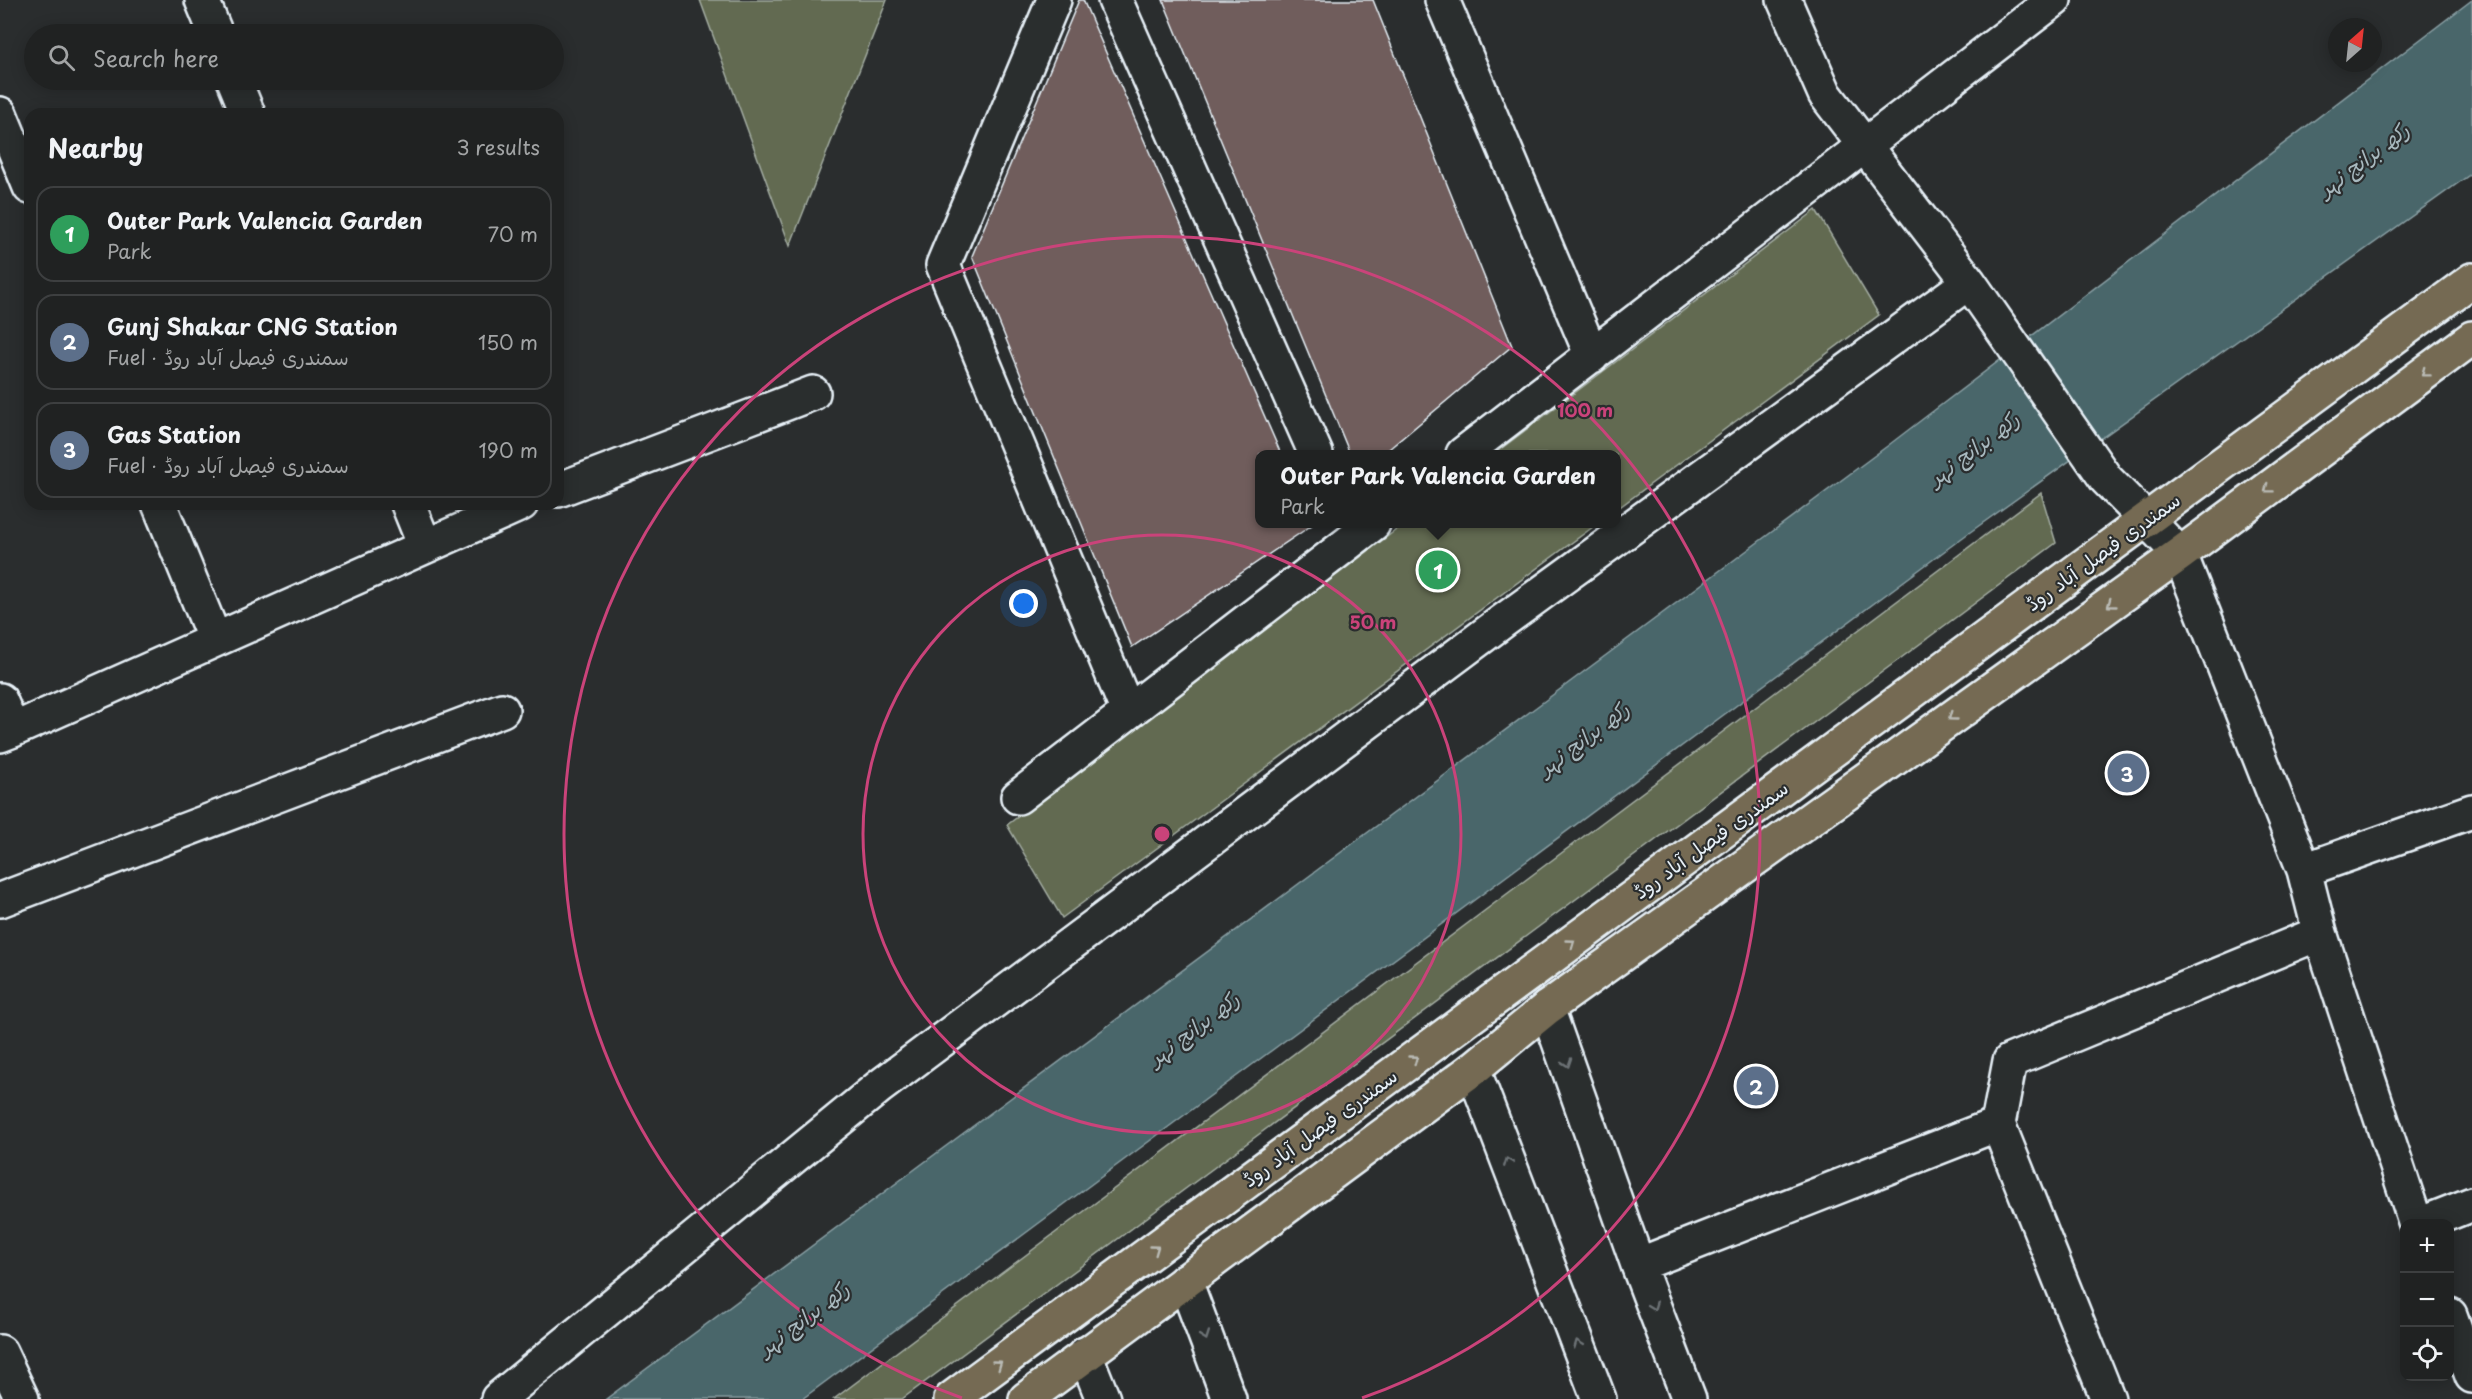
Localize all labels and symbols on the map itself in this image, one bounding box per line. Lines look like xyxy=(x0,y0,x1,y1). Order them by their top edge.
north arrow xyxy=(2328,18,2382,72)
water label: رکھ برانچ نہر xyxy=(2308,114,2415,205)
one-way arrow xyxy=(2421,365,2432,376)
text: 100 m xyxy=(1557,396,1613,423)
water label: رکھ برانچ نہر xyxy=(1918,403,2025,494)
one-way arrow xyxy=(2264,482,2275,493)
street label: سمندری فیصل آباد روڈ xyxy=(2019,485,2186,618)
pin: 1 xyxy=(1418,548,1458,592)
your location xyxy=(1009,589,1038,618)
one-way arrow xyxy=(2106,597,2117,608)
text: 50 m xyxy=(1350,608,1396,635)
water label: رکھ برانچ نہر xyxy=(1528,693,1635,784)
one-way arrow xyxy=(1948,710,1959,721)
pin: 3 xyxy=(2108,750,2146,796)
street label: سمندری فیصل آباد روڈ xyxy=(1627,773,1794,906)
centre of rings xyxy=(1152,824,1172,844)
one-way arrow xyxy=(1564,940,1575,951)
water label: رکھ برانچ نہر xyxy=(1138,983,1245,1074)
one-way arrow xyxy=(1407,1055,1418,1066)
one-way arrow xyxy=(1559,1057,1572,1068)
street label: سمندری فیصل آباد روڈ xyxy=(1236,1061,1403,1194)
pin: 2 xyxy=(1736,1064,1776,1108)
one-way arrow xyxy=(1503,1158,1516,1168)
one-way arrow xyxy=(1148,1245,1159,1256)
water label: رکھ برانچ نہر xyxy=(748,1273,855,1364)
one-way arrow xyxy=(1646,1300,1659,1311)
one-way arrow xyxy=(1198,1330,1211,1341)
one-way arrow xyxy=(1573,1340,1586,1350)
one-way arrow xyxy=(991,1361,1002,1372)

